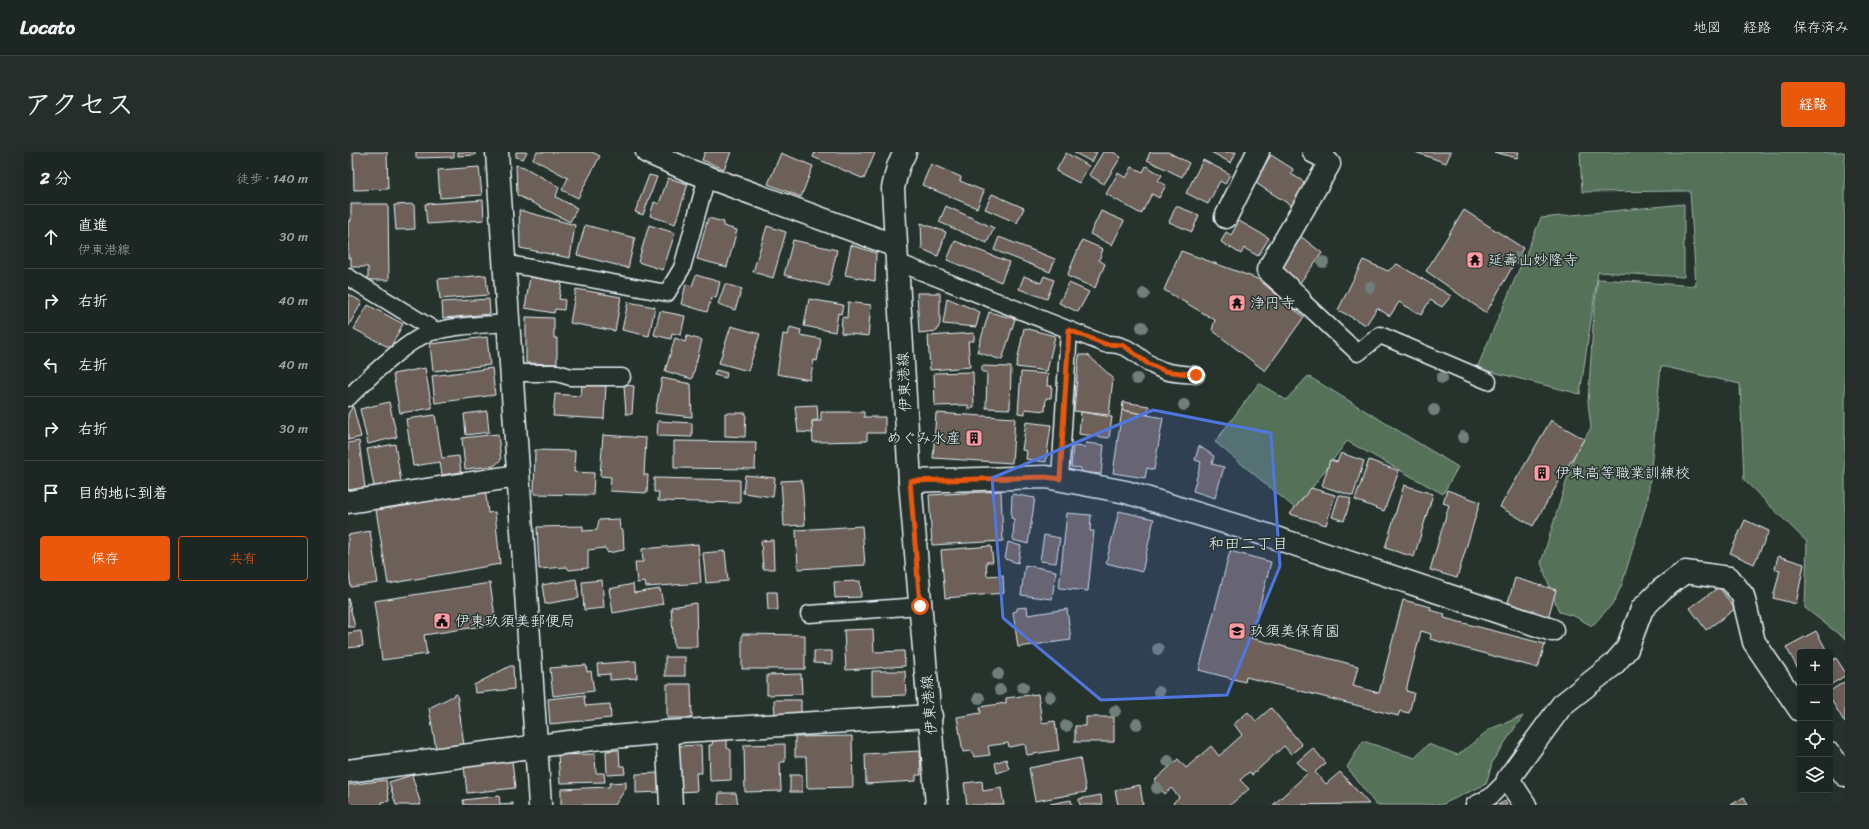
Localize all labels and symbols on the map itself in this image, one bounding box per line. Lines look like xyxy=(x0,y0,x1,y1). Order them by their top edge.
place label: 延壽山妙隆寺 xyxy=(1488,247,1578,273)
temple icon: 延壽山妙隆寺 xyxy=(1465,250,1485,270)
place label: 浄円寺 xyxy=(1250,290,1295,316)
temple icon: 浄円寺 xyxy=(1227,293,1247,313)
street label: 伊東港線 xyxy=(889,351,919,413)
route end xyxy=(1187,366,1205,384)
place label: めぐみ水産 xyxy=(887,425,961,451)
building icon: めぐみ水産 xyxy=(964,428,984,448)
place label: 伊東高等職業訓練校 xyxy=(1555,460,1690,486)
building icon: 伊東高等職業訓練校 xyxy=(1532,463,1552,483)
district label: 和田二丁目 xyxy=(1208,529,1288,558)
route start xyxy=(911,597,929,615)
place label: 伊東玖須美郵便局 xyxy=(455,608,575,634)
public building icon: 伊東玖須美郵便局 xyxy=(432,611,452,631)
place label: 玖須美保育園 xyxy=(1250,618,1340,644)
school or university icon: 玖須美保育園 xyxy=(1227,621,1247,641)
street label: 伊東港線 xyxy=(913,674,945,736)

